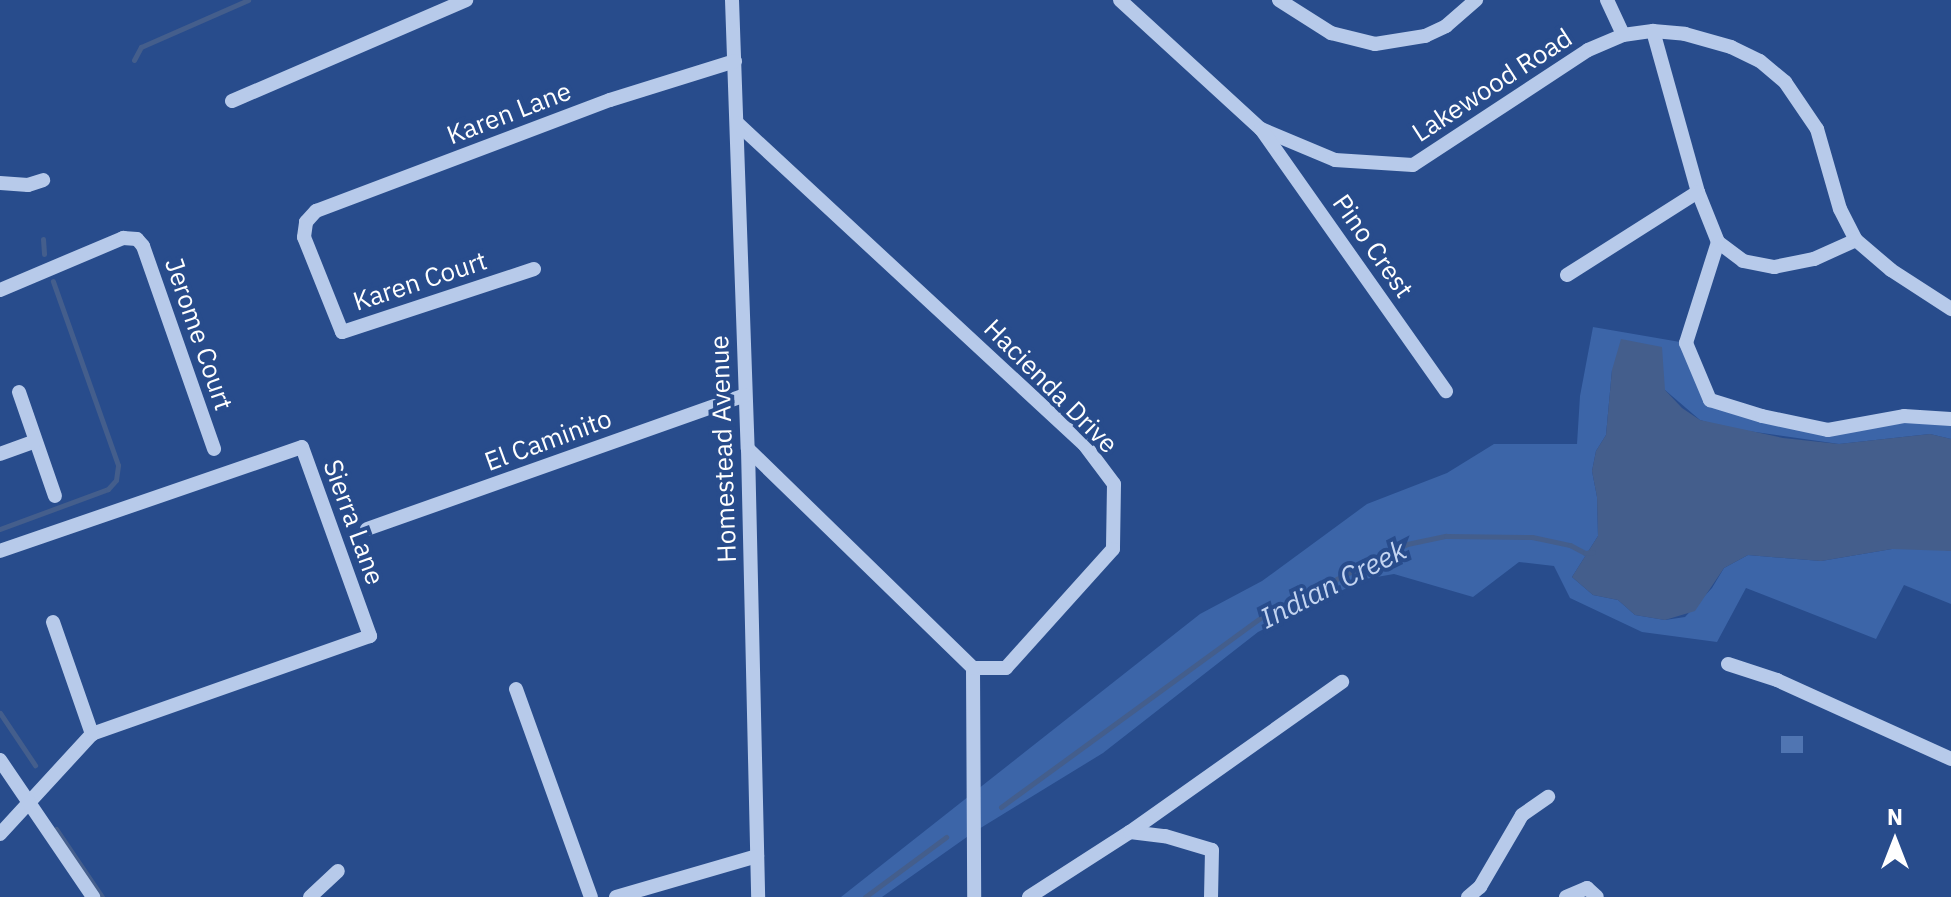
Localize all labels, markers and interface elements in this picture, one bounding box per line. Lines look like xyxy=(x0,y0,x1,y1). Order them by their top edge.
street label: Lakewood Road xyxy=(1406,22,1578,148)
street label: Karen Lane xyxy=(442,75,576,151)
street label: Pino Crest xyxy=(1326,188,1420,304)
street label: Karen Court xyxy=(349,245,491,317)
street label: Jerome Court xyxy=(158,254,240,414)
street label: Hacienda Drive xyxy=(978,313,1124,459)
street label: Homestead Avenue xyxy=(703,335,743,563)
street label: El Caminito xyxy=(480,403,616,477)
street label: Sierra Lane xyxy=(317,455,391,589)
water label: Indian Creek xyxy=(1254,533,1412,635)
north arrow xyxy=(1855,801,1935,881)
text: N xyxy=(1887,802,1903,831)

